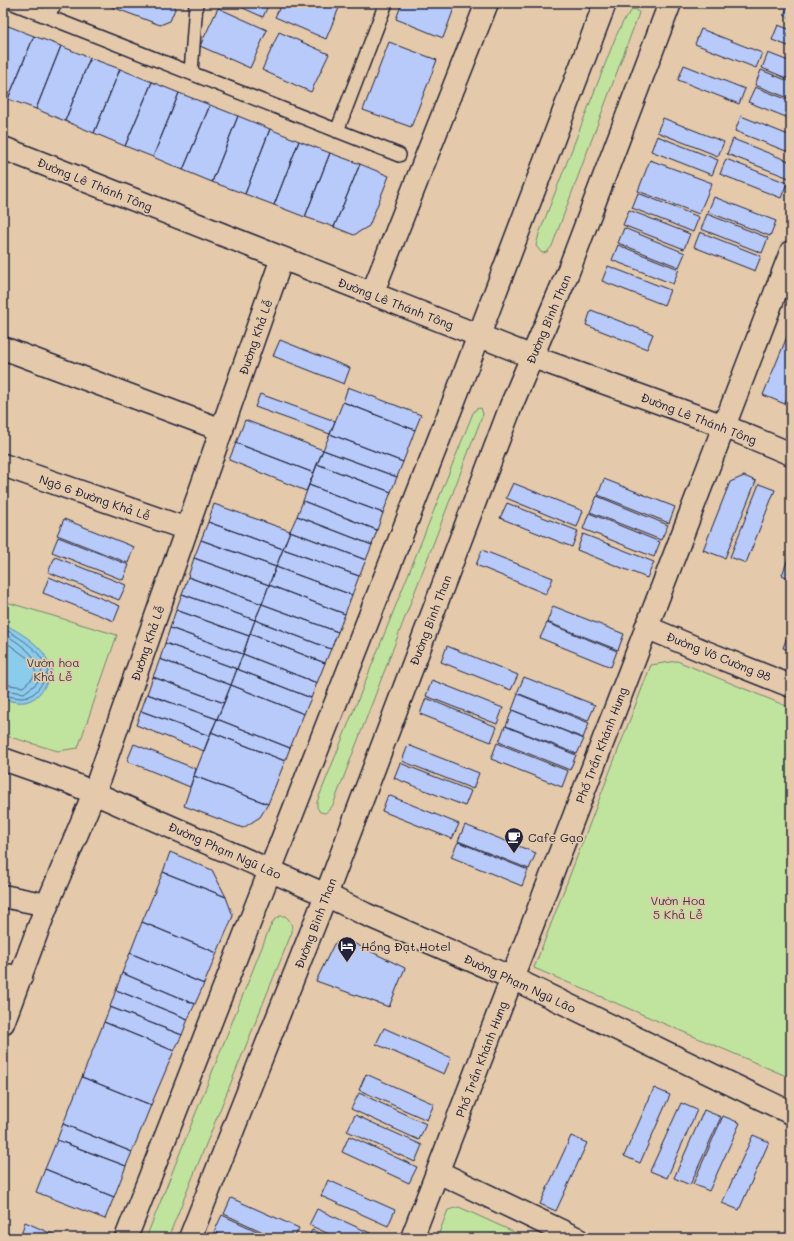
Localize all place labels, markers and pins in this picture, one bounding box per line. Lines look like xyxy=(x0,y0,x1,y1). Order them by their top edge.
cafe icon: Cafe Gạo xyxy=(503,826,525,854)
place label: Cafe Gạo xyxy=(528,829,583,845)
hotel icon: Hồng Đạt Hotel xyxy=(336,935,358,963)
place label: Hồng Đạt Hotel xyxy=(361,938,451,954)

